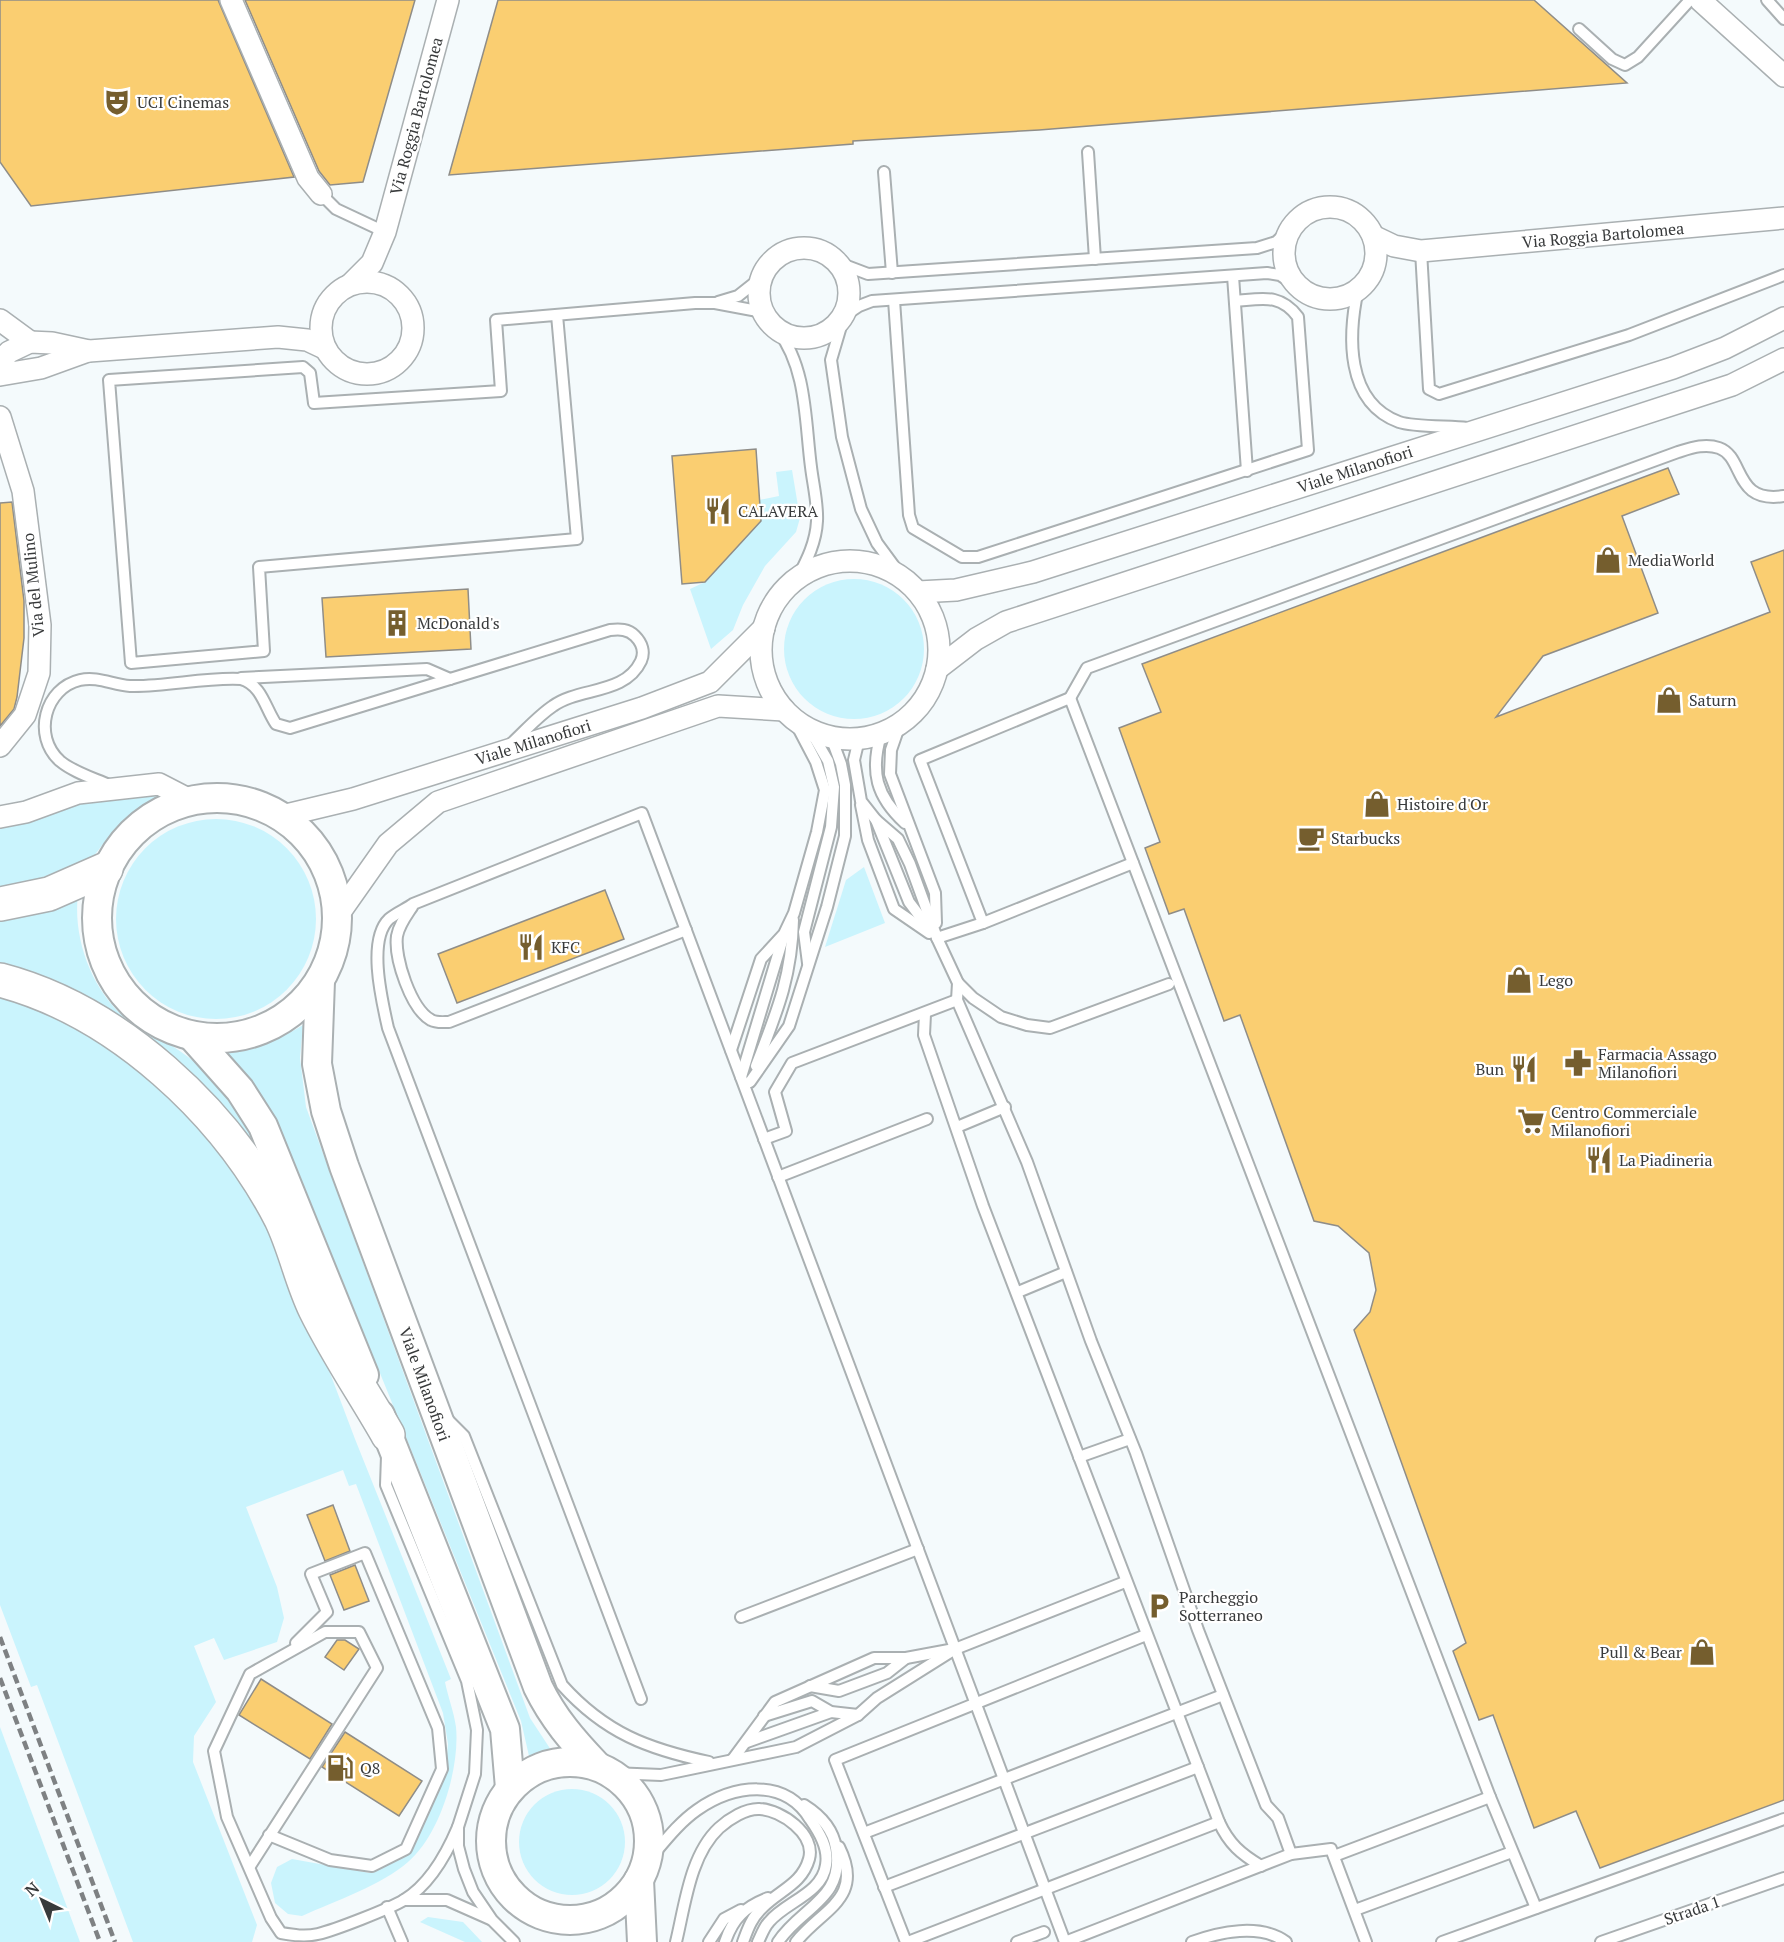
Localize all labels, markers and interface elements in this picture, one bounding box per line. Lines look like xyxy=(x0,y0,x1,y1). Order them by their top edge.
street label: Via Roggia Bartolomea xyxy=(384,35,448,197)
theatre icon: UCI Cinemas xyxy=(102,87,132,117)
place label: UCI Cinemas xyxy=(137,91,229,113)
street label: Via Roggia Bartolomea xyxy=(1521,217,1685,253)
street label: Viale Milanofiori xyxy=(1295,440,1416,498)
restaurant icon: CALAVERA xyxy=(703,496,733,526)
place label: CALAVERA xyxy=(738,500,818,522)
street label: Via del Mulino xyxy=(17,532,49,638)
shop icon: MediaWorld xyxy=(1593,545,1623,575)
place label: MediaWorld xyxy=(1628,549,1714,571)
building icon: McDonald's xyxy=(382,608,412,638)
place label: McDonald's xyxy=(417,612,500,634)
shop icon: Saturn xyxy=(1654,685,1684,715)
place label: Saturn xyxy=(1689,689,1737,711)
street label: Viale Milanofiori xyxy=(472,714,594,770)
shop icon: Histoire d'Or xyxy=(1362,789,1392,819)
place label: Histoire d'Or xyxy=(1397,793,1489,815)
cafe icon: Starbucks xyxy=(1296,823,1326,853)
place label: Starbucks xyxy=(1331,827,1400,849)
restaurant icon: KFC xyxy=(516,932,546,962)
place label: KFC xyxy=(551,936,580,958)
shop icon: Lego xyxy=(1504,965,1534,995)
place label: Lego xyxy=(1539,969,1573,991)
place label: Farmacia Assago Milanofiori xyxy=(1598,1043,1717,1083)
pharmacy icon: Farmacia Assago Milanofiori xyxy=(1563,1048,1593,1078)
restaurant icon: Bun xyxy=(1509,1054,1539,1084)
place label: Bun xyxy=(1475,1058,1504,1080)
place label: Centro Commerciale Milanofiori xyxy=(1551,1101,1697,1141)
supermarket icon: Centro Commerciale Milanofiori xyxy=(1516,1106,1546,1136)
restaurant icon: La Piadineria xyxy=(1584,1145,1614,1175)
place label: La Piadineria xyxy=(1619,1149,1712,1171)
street label: Viale Milanofiori xyxy=(394,1324,456,1444)
place label: Parcheggio Sotterraneo xyxy=(1179,1586,1263,1626)
parking icon: Parcheggio Sotterraneo xyxy=(1144,1591,1174,1621)
shop icon: Pull & Bear xyxy=(1687,1637,1717,1667)
place label: Pull & Bear xyxy=(1600,1641,1683,1663)
fuel station icon: Q8 xyxy=(325,1753,355,1783)
place label: Q8 xyxy=(360,1757,380,1779)
north arrow xyxy=(12,1870,72,1930)
text: N xyxy=(20,1877,44,1901)
street label: Strada 1 xyxy=(1661,1890,1723,1930)

